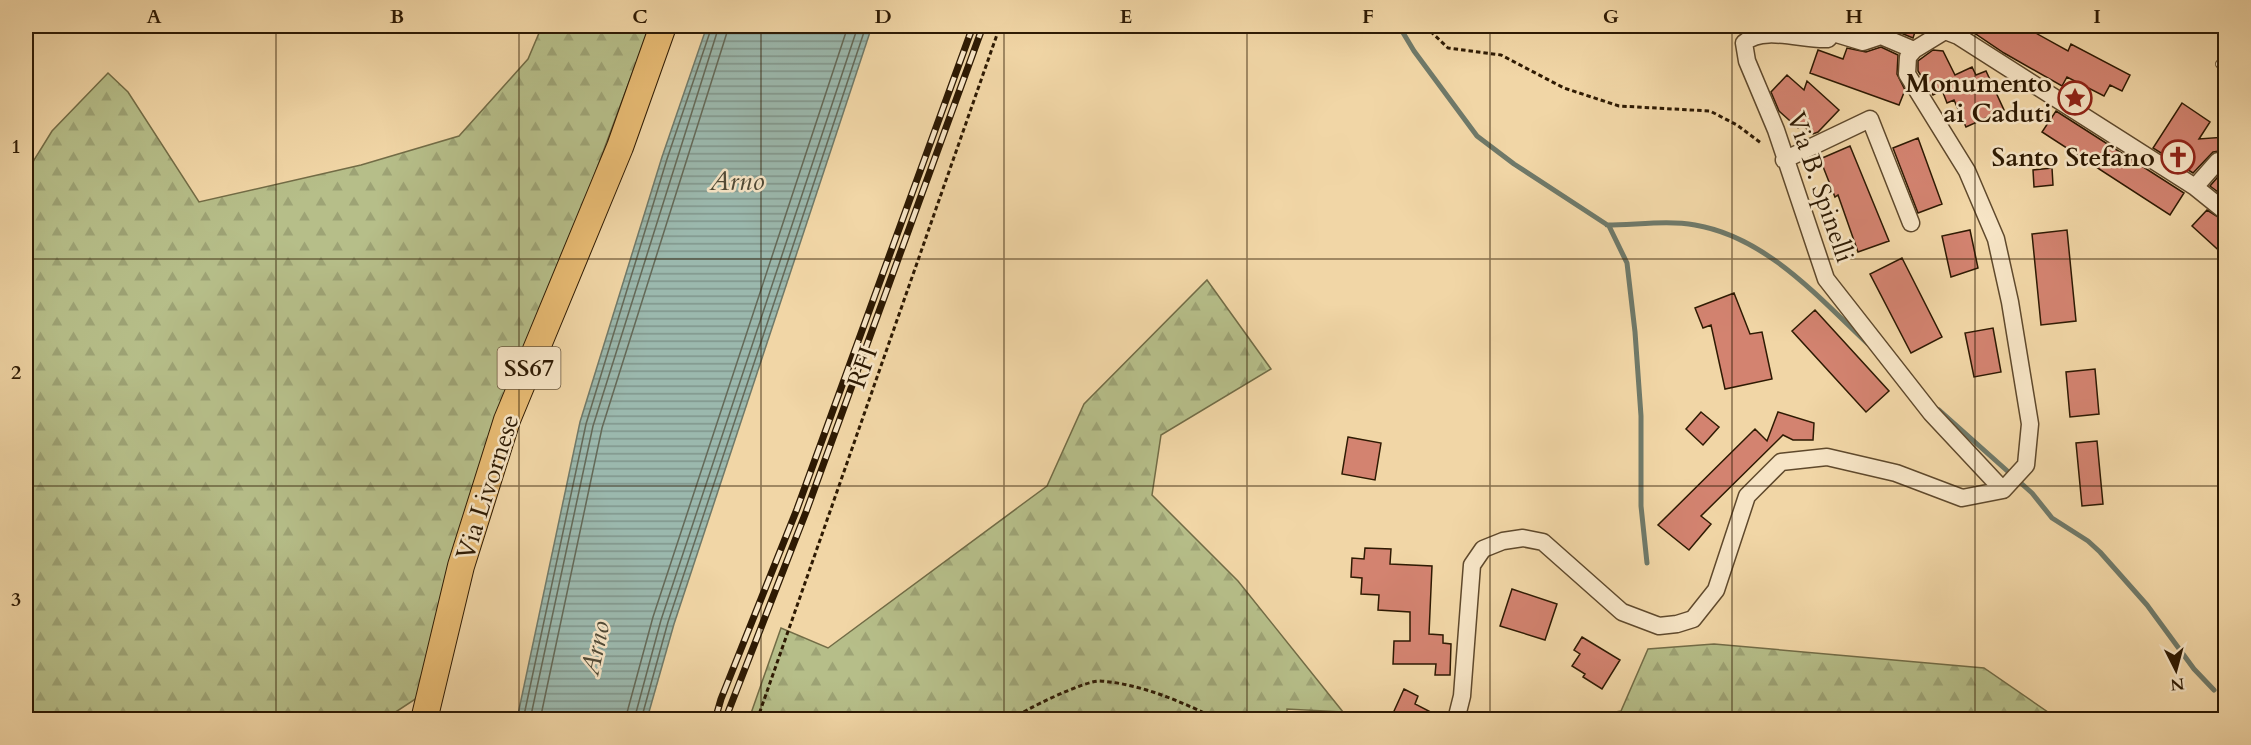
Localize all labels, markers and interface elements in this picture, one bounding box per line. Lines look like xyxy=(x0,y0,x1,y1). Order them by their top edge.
text: A xyxy=(146,3,162,30)
text: B xyxy=(390,3,404,30)
text: C xyxy=(632,3,648,30)
text: D xyxy=(874,3,892,30)
text: E xyxy=(1120,3,1132,30)
text: F xyxy=(1362,3,1374,30)
text: G xyxy=(1603,3,1619,30)
text: H xyxy=(1845,3,1863,30)
text: I xyxy=(2093,3,2101,30)
place label: Monumento ai Caduti xyxy=(1905,66,2052,131)
place icon: Monumento ai Caduti xyxy=(2057,80,2093,116)
street label: Via B. Spinelli xyxy=(1778,107,1863,267)
text: 1 xyxy=(11,133,21,160)
church icon: Santo Stefano xyxy=(2160,139,2196,175)
place label: Santo Stefano xyxy=(1992,140,2155,175)
water label: Arno xyxy=(708,163,765,200)
street label: RFI xyxy=(839,342,886,393)
road number: SS67 xyxy=(498,347,560,389)
text: 2 xyxy=(11,359,21,386)
street label: Via Livornese xyxy=(447,410,528,565)
text: 3 xyxy=(11,586,21,613)
water label: Arno xyxy=(571,617,619,680)
north arrow xyxy=(2146,640,2206,700)
text: N xyxy=(2169,672,2186,696)

